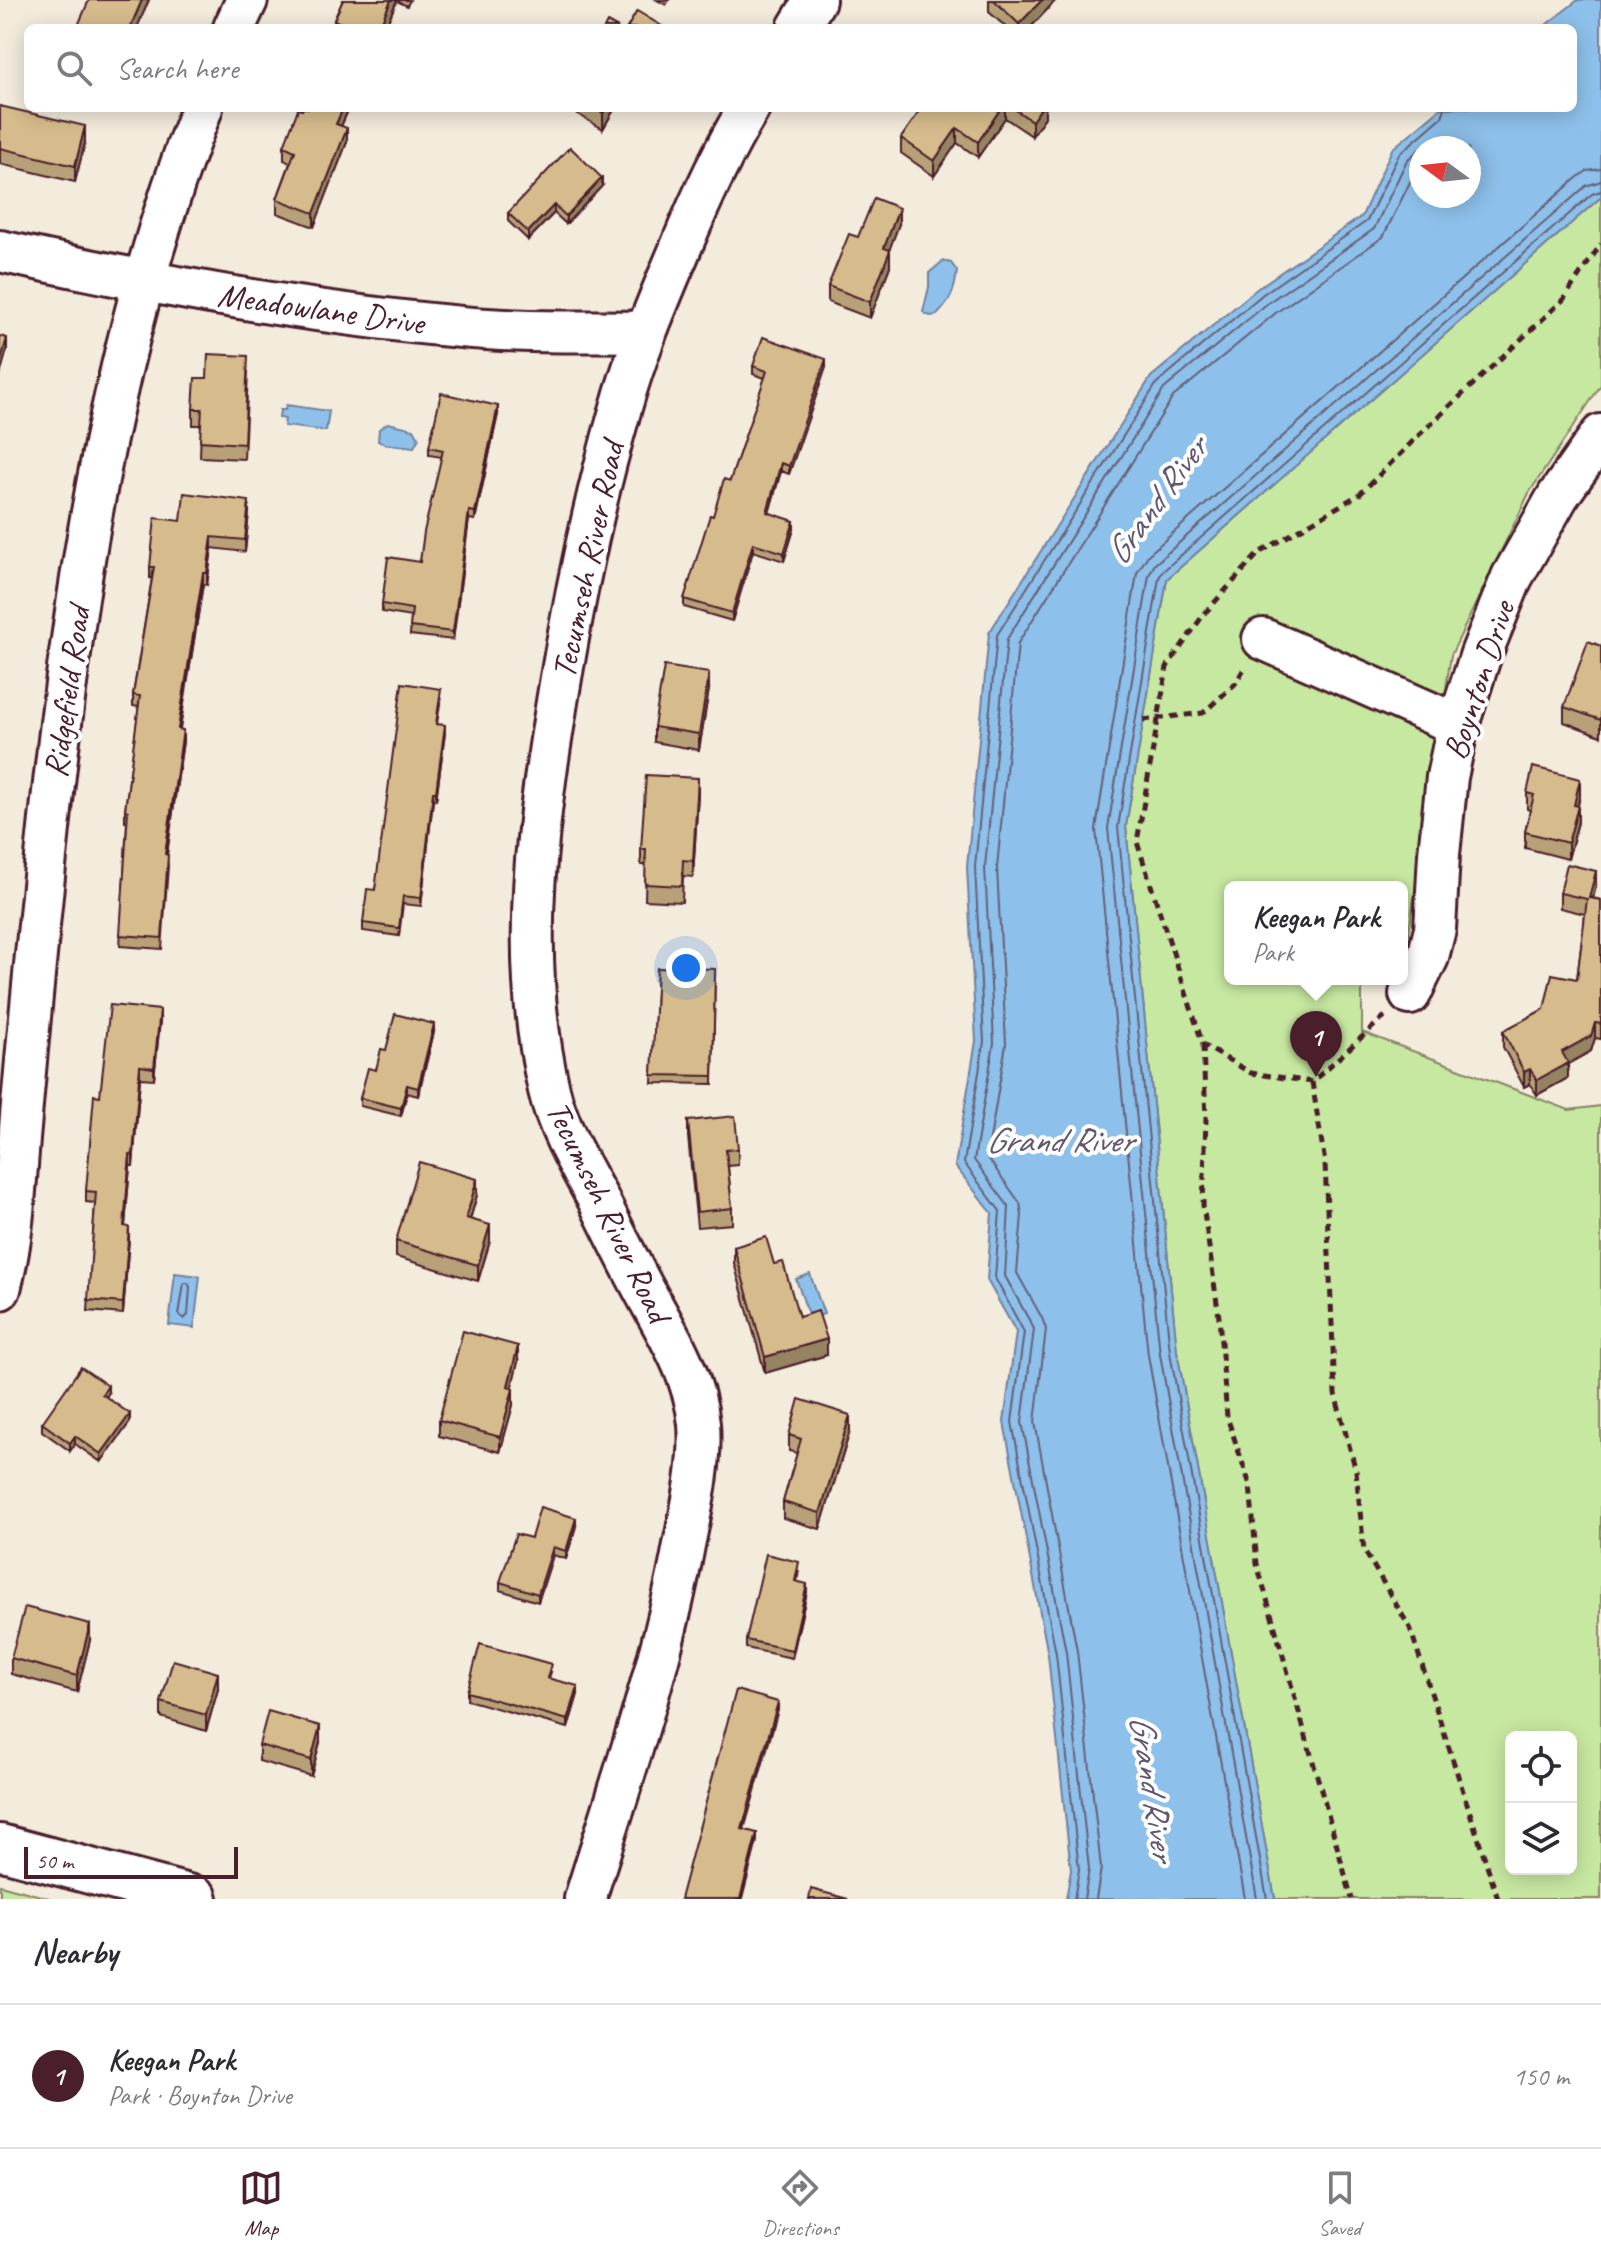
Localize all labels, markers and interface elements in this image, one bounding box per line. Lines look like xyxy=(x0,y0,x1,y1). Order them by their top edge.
search box xyxy=(24,24,1577,112)
icon: search xyxy=(52,46,96,90)
text: Search here xyxy=(116,49,238,87)
north arrow xyxy=(1409,136,1481,208)
street label: Meadowlane Drive xyxy=(215,273,430,345)
water label: Grand River xyxy=(1094,424,1220,573)
street label: Tecumseh River Road xyxy=(541,434,634,682)
street label: Boynton Drive xyxy=(1433,593,1525,765)
street label: Ridgefield Road xyxy=(33,598,101,780)
popup xyxy=(1224,881,1408,985)
text: Keegan Park xyxy=(1253,898,1379,936)
text: Park xyxy=(1253,936,1294,969)
your location xyxy=(666,948,706,988)
pin: 1 xyxy=(1290,1011,1342,1077)
street label: Tecumseh River Road xyxy=(537,1094,683,1333)
water label: Grand River xyxy=(986,1117,1137,1163)
water label: Grand River xyxy=(1119,1711,1188,1868)
map controls xyxy=(1505,1731,1577,1875)
button: locate xyxy=(1505,1731,1577,1803)
button: layers xyxy=(1505,1803,1577,1875)
scale bar xyxy=(24,1843,238,1879)
text: 50 m xyxy=(36,1847,73,1875)
text: Nearby xyxy=(32,1930,118,1973)
text: Keegan Park xyxy=(108,2041,235,2079)
text: 1 xyxy=(52,2060,64,2093)
text: 150 m xyxy=(1513,2060,1569,2093)
text: Park · Boynton Drive xyxy=(108,2079,292,2112)
tab: Map xyxy=(239,2166,283,2242)
tab: Directions xyxy=(762,2166,839,2242)
tab: Saved xyxy=(1318,2166,1362,2242)

